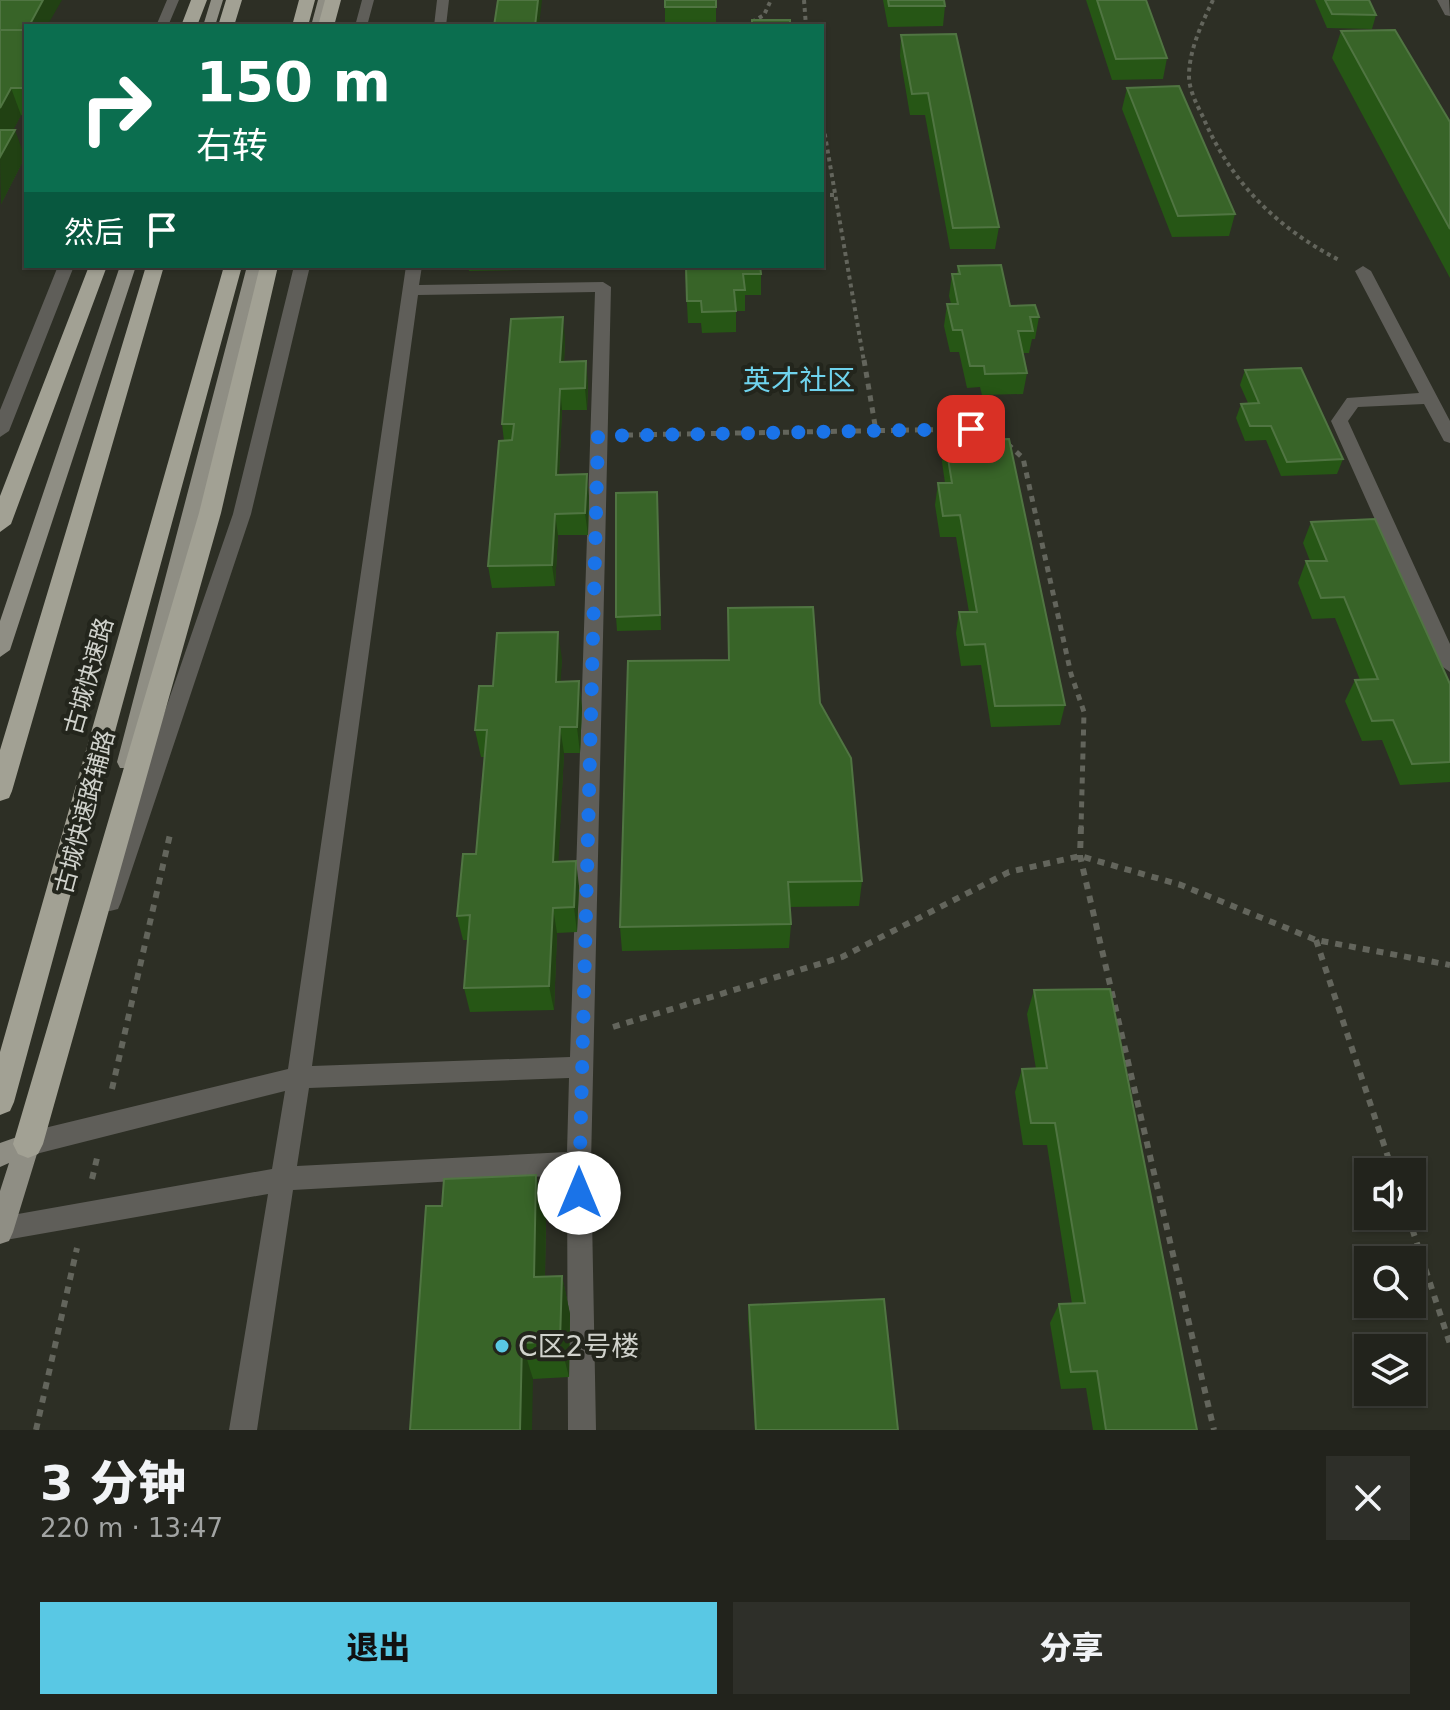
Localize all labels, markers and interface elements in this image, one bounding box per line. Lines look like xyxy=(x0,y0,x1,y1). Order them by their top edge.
text: 150 m xyxy=(196,49,391,114)
icon: right xyxy=(64,56,168,160)
text: 右转 xyxy=(196,125,268,166)
icon: arrive xyxy=(140,208,184,252)
text: 然后 xyxy=(64,215,124,250)
district label: 英才社区 xyxy=(743,364,855,397)
pin xyxy=(937,395,1005,463)
icon: arrive xyxy=(949,407,993,451)
street label: 古城快速路 xyxy=(59,614,119,738)
street label: 古城快速路辅路 xyxy=(50,727,120,897)
position arrow xyxy=(537,1151,621,1235)
map controls xyxy=(1354,1158,1426,1406)
button: sound xyxy=(1354,1158,1426,1230)
button: search xyxy=(1354,1246,1426,1318)
place label: C区2号楼 xyxy=(518,1330,639,1363)
button: layers xyxy=(1354,1334,1426,1406)
marker: C区2号楼 xyxy=(493,1337,511,1355)
text: 3 分钟 xyxy=(40,1455,186,1511)
button: close xyxy=(1326,1456,1410,1540)
text: 220 m · 13:47 xyxy=(40,1513,223,1543)
button: 退出 xyxy=(40,1602,717,1694)
button: 分享 xyxy=(733,1602,1410,1694)

